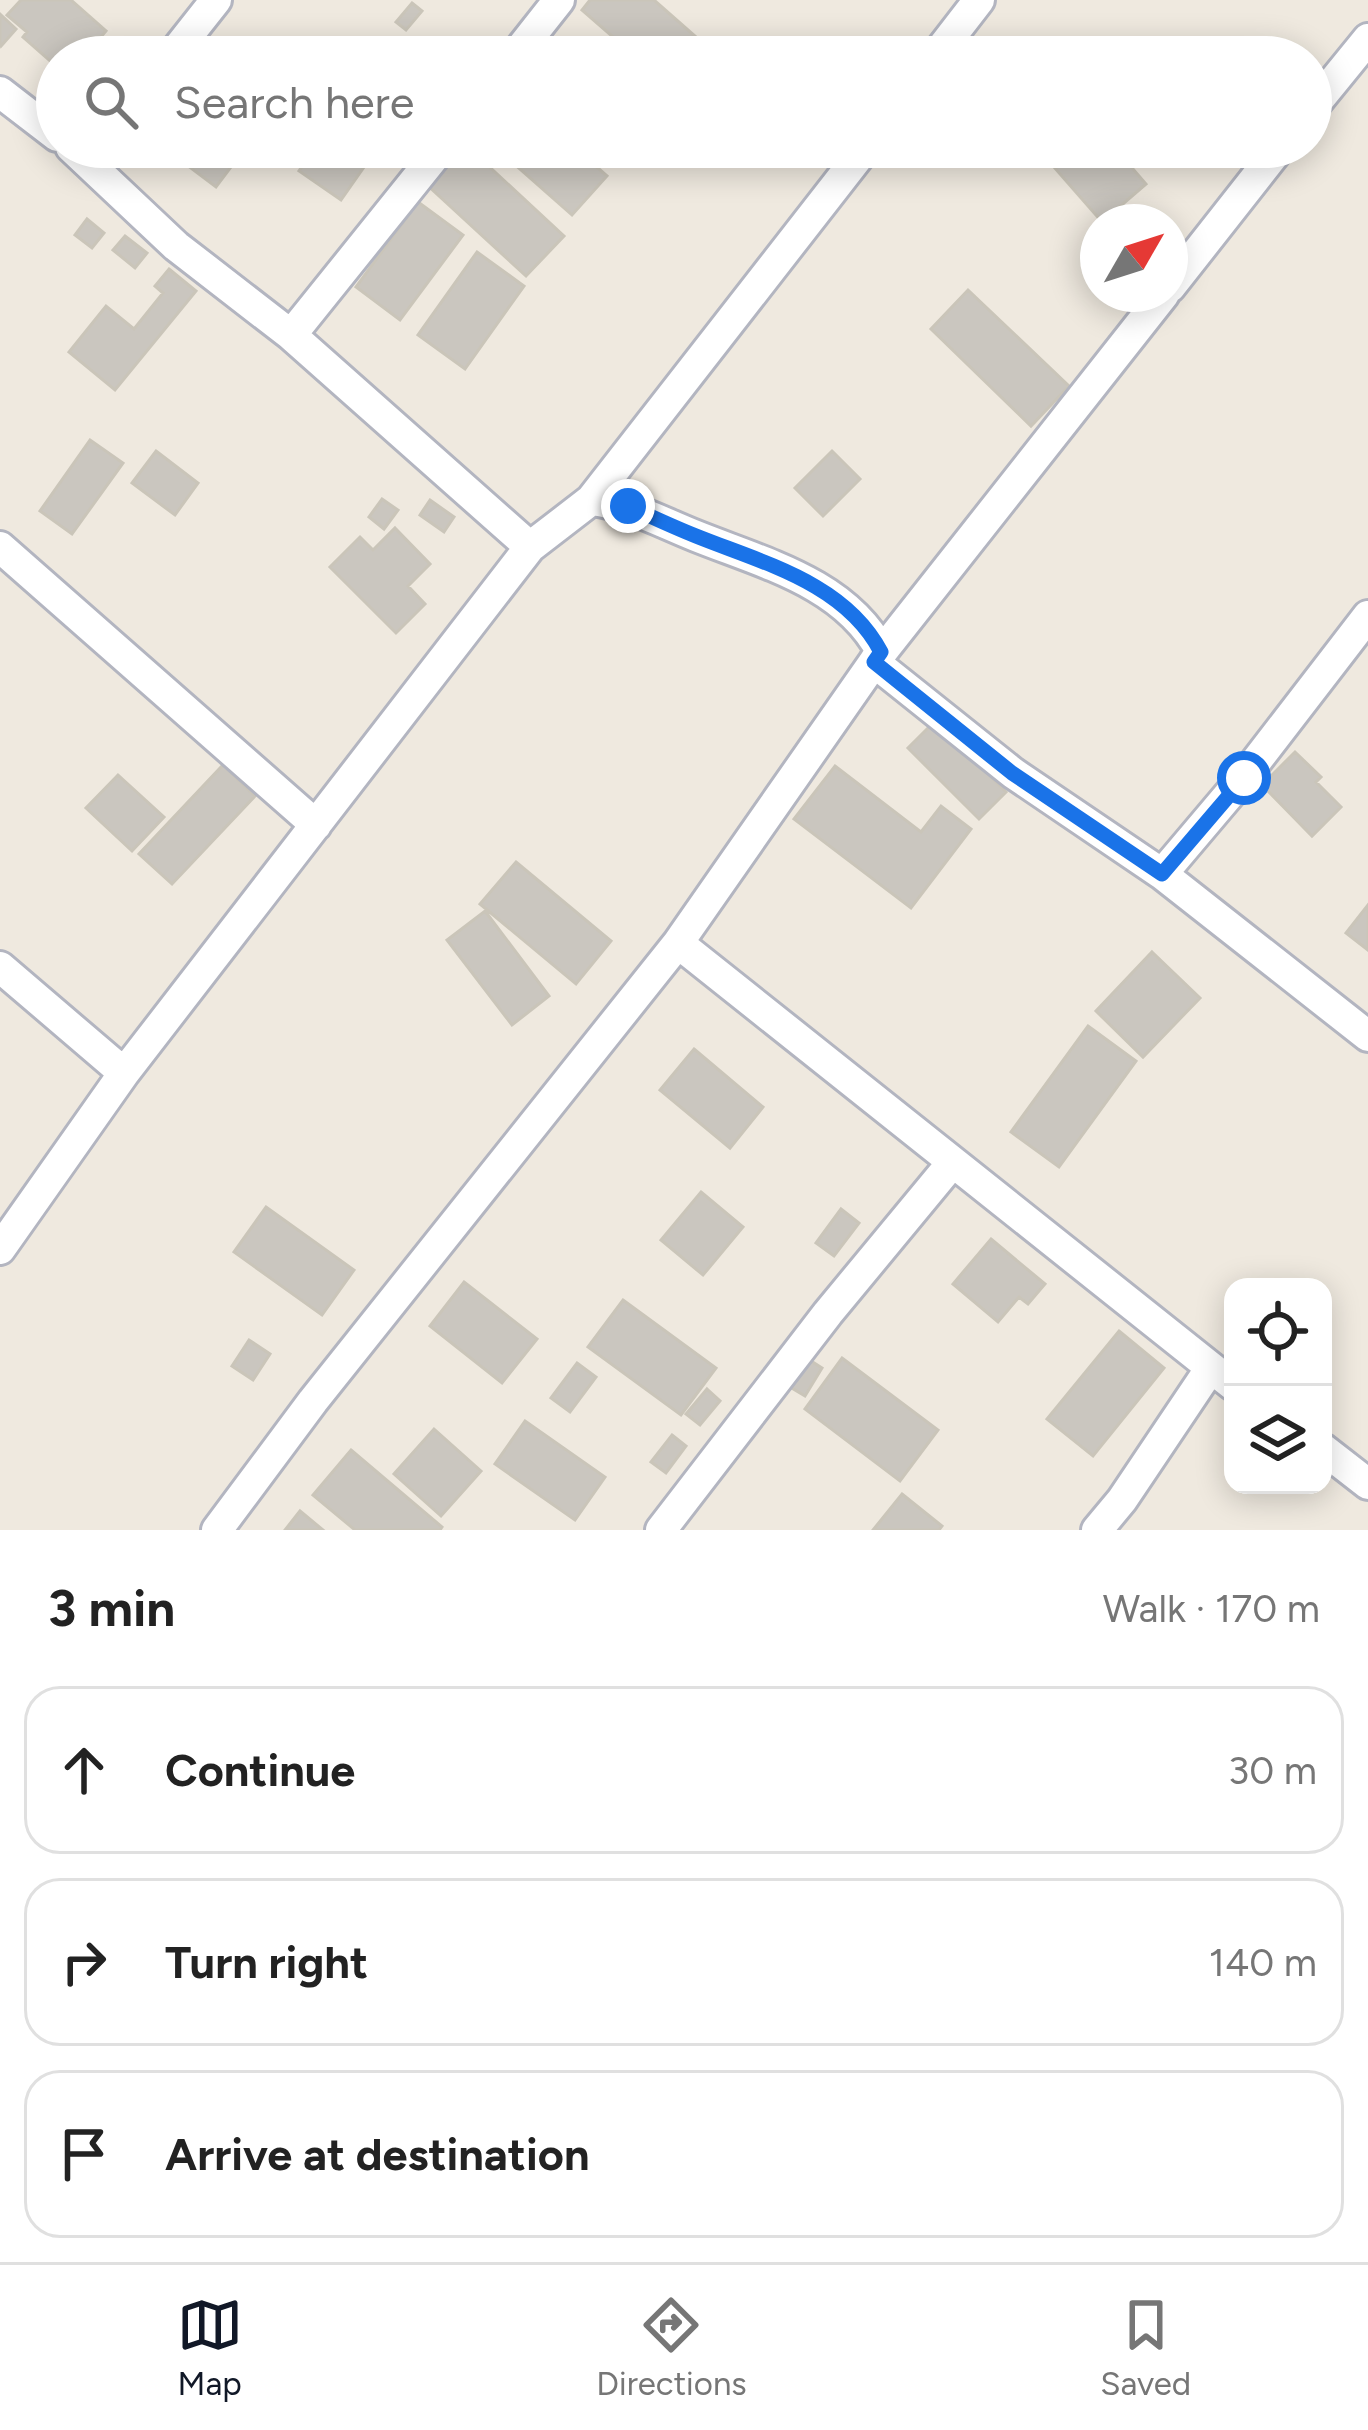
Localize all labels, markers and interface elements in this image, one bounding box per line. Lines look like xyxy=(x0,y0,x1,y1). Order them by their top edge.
search box xyxy=(36,36,1332,168)
icon: search xyxy=(78,69,144,135)
text: Search here xyxy=(174,75,414,129)
north arrow xyxy=(1080,204,1188,312)
route end xyxy=(601,479,655,533)
route start xyxy=(1217,751,1271,805)
map controls xyxy=(1224,1278,1332,1494)
button: locate xyxy=(1224,1278,1332,1386)
button: layers xyxy=(1224,1386,1332,1494)
text: 3 min xyxy=(48,1578,175,1639)
text: Walk · 170 m xyxy=(1103,1585,1320,1632)
icon: ahead xyxy=(51,1737,117,1803)
text: Continue xyxy=(165,1743,355,1797)
text: 30 m xyxy=(1228,1747,1317,1794)
icon: right xyxy=(51,1929,117,1995)
text: Turn right xyxy=(165,1935,368,1989)
text: 140 m xyxy=(1209,1939,1317,1986)
icon: arrive xyxy=(51,2121,117,2187)
text: Arrive at destination xyxy=(165,2127,589,2181)
tab: Map xyxy=(177,2292,243,2403)
tab: Directions xyxy=(596,2292,747,2403)
tab: Saved xyxy=(1100,2292,1191,2403)

